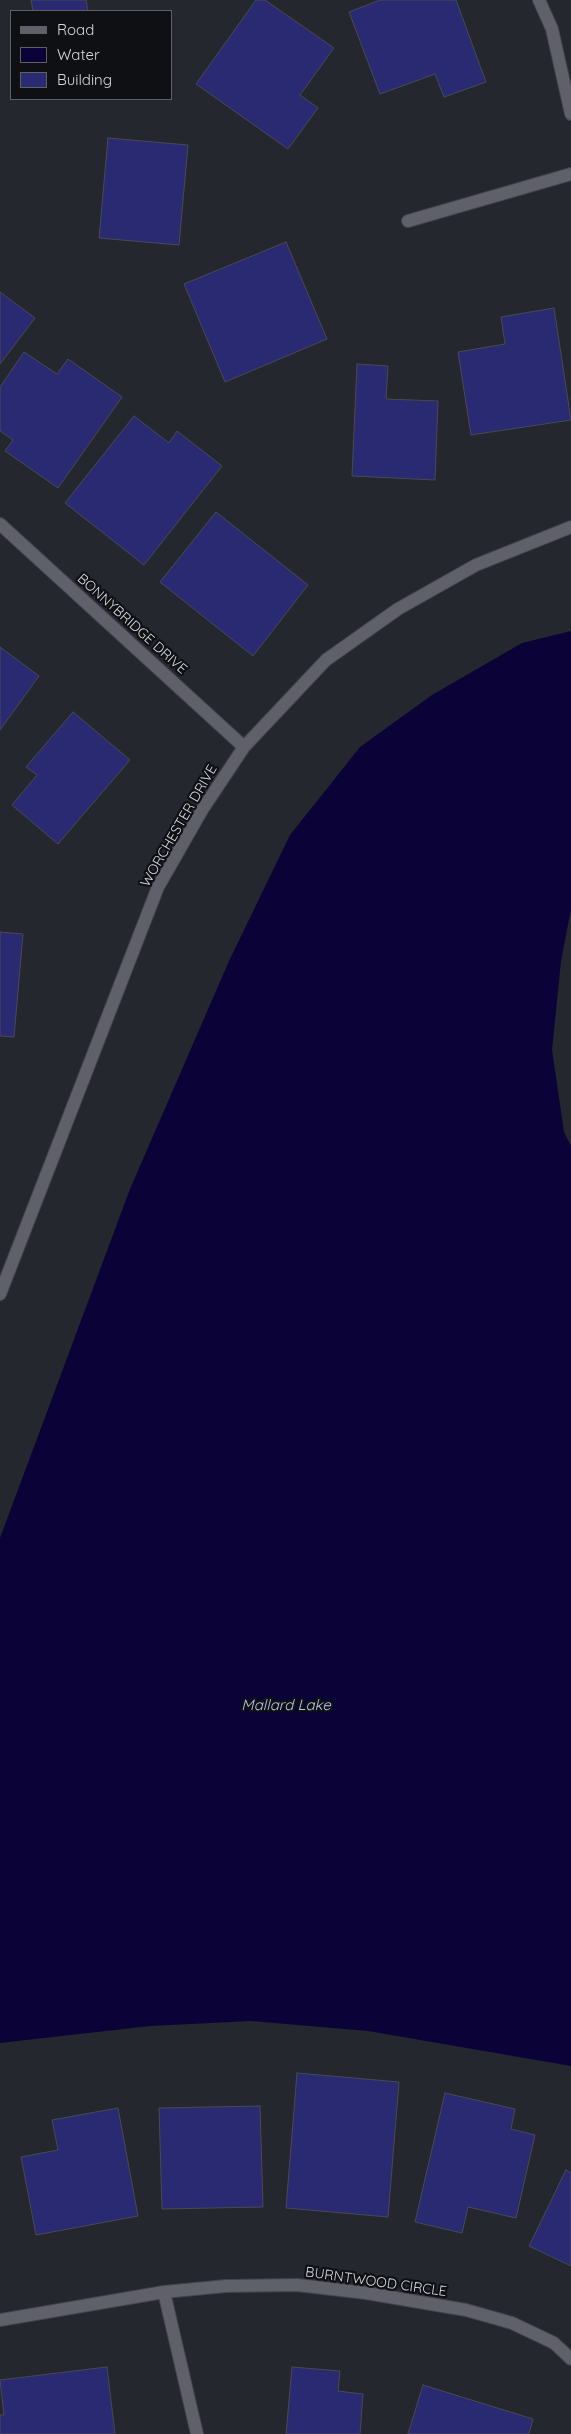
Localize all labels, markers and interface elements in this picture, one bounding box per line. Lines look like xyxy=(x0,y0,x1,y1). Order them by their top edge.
legend xyxy=(10,10,172,100)
text: Road xyxy=(57,20,94,39)
text: Water xyxy=(57,45,100,64)
text: Building xyxy=(57,70,112,89)
street label: BONNYBRIDGE DRIVE xyxy=(74,570,190,678)
street label: WORCHESTER DRIVE xyxy=(137,762,221,890)
water label: Mallard Lake xyxy=(241,1696,331,1714)
street label: BURNTWOOD CIRCLE xyxy=(304,2264,448,2300)

